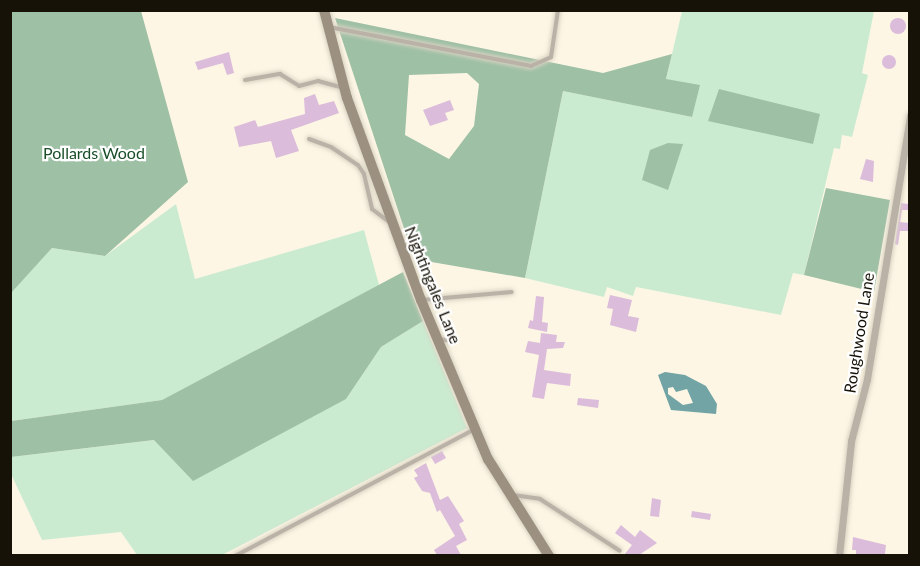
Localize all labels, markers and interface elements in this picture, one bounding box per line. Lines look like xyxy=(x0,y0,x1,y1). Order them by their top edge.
park label: Pollards Wood xyxy=(43,143,145,163)
street label: Nightingales Lane xyxy=(401,223,465,347)
street label: Roughwood Lane xyxy=(840,271,878,395)

